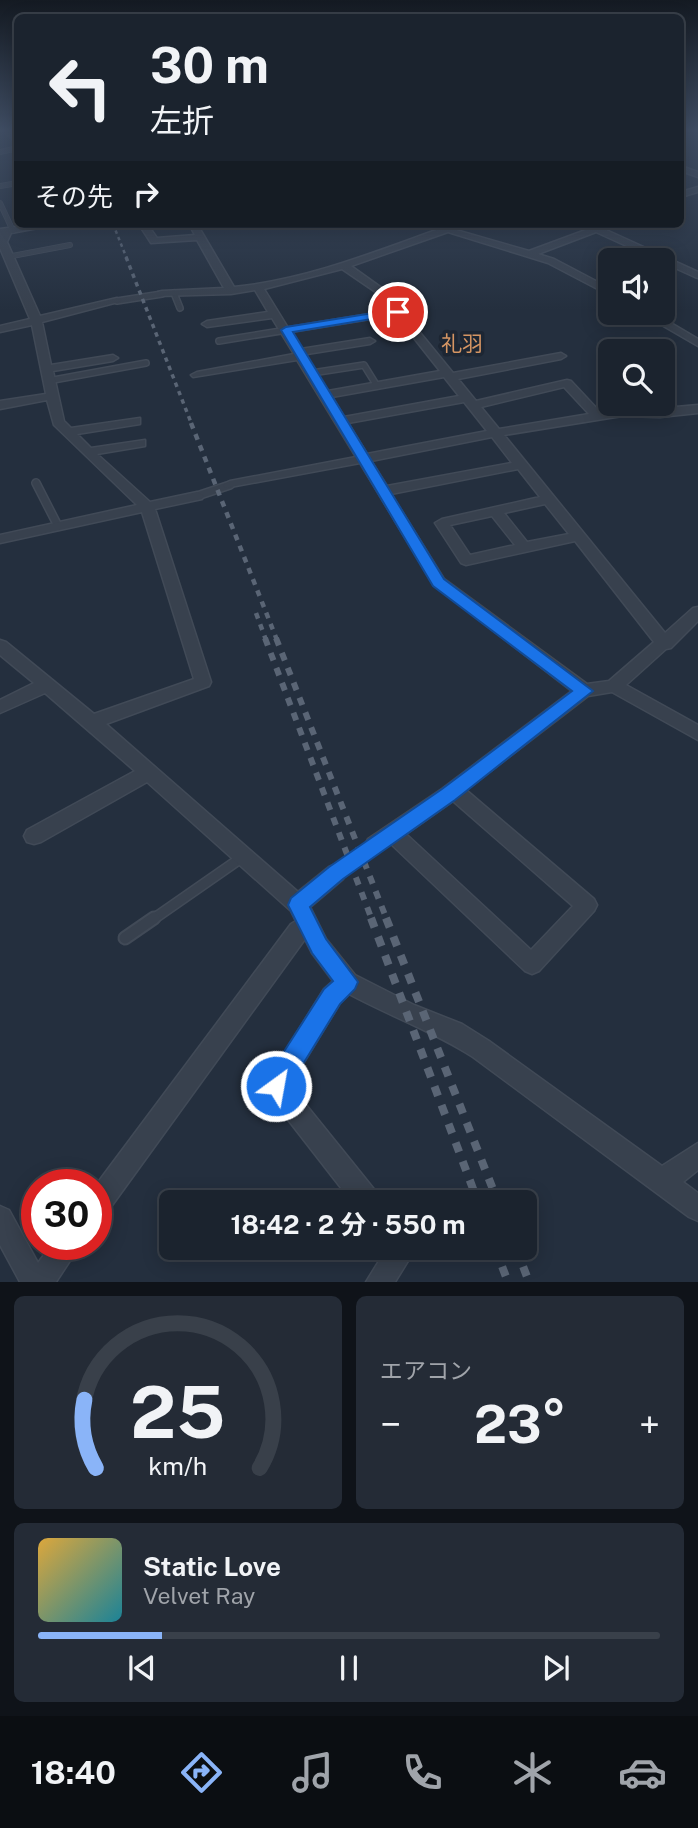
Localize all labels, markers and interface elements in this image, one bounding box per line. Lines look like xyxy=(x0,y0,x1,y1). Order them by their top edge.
text: 30 m xyxy=(150,36,269,94)
icon: left xyxy=(35,42,126,133)
text: 左折 xyxy=(150,102,214,139)
icon: right xyxy=(127,175,165,213)
text: その先 xyxy=(35,181,113,212)
map controls xyxy=(598,248,675,416)
button: sound xyxy=(598,248,675,325)
pin xyxy=(368,282,428,342)
icon: arrive xyxy=(379,293,417,331)
district label: 礼羽 xyxy=(441,331,483,356)
button: search xyxy=(598,339,675,416)
position arrow xyxy=(239,1049,313,1123)
speed limit sign: 30 xyxy=(21,1169,112,1260)
text: 18:42 · 2 分 · 550 m xyxy=(230,1209,466,1240)
text: エアコン xyxy=(380,1357,472,1384)
text: 25 xyxy=(130,1370,226,1455)
text: 23° xyxy=(474,1394,566,1455)
text: − xyxy=(380,1402,401,1447)
text: + xyxy=(639,1402,660,1447)
text: km/h xyxy=(149,1451,207,1481)
text: Static Love xyxy=(143,1551,281,1582)
text: Velvet Ray xyxy=(143,1582,255,1609)
icon: previous xyxy=(123,1649,161,1687)
icon: pause xyxy=(330,1649,368,1687)
icon: next xyxy=(537,1649,575,1687)
icon: directions xyxy=(177,1748,226,1797)
icon: music xyxy=(288,1748,337,1797)
icon: phone xyxy=(398,1748,447,1797)
icon: climate xyxy=(508,1748,557,1797)
icon: car xyxy=(618,1748,667,1797)
text: 18:40 xyxy=(31,1754,116,1791)

